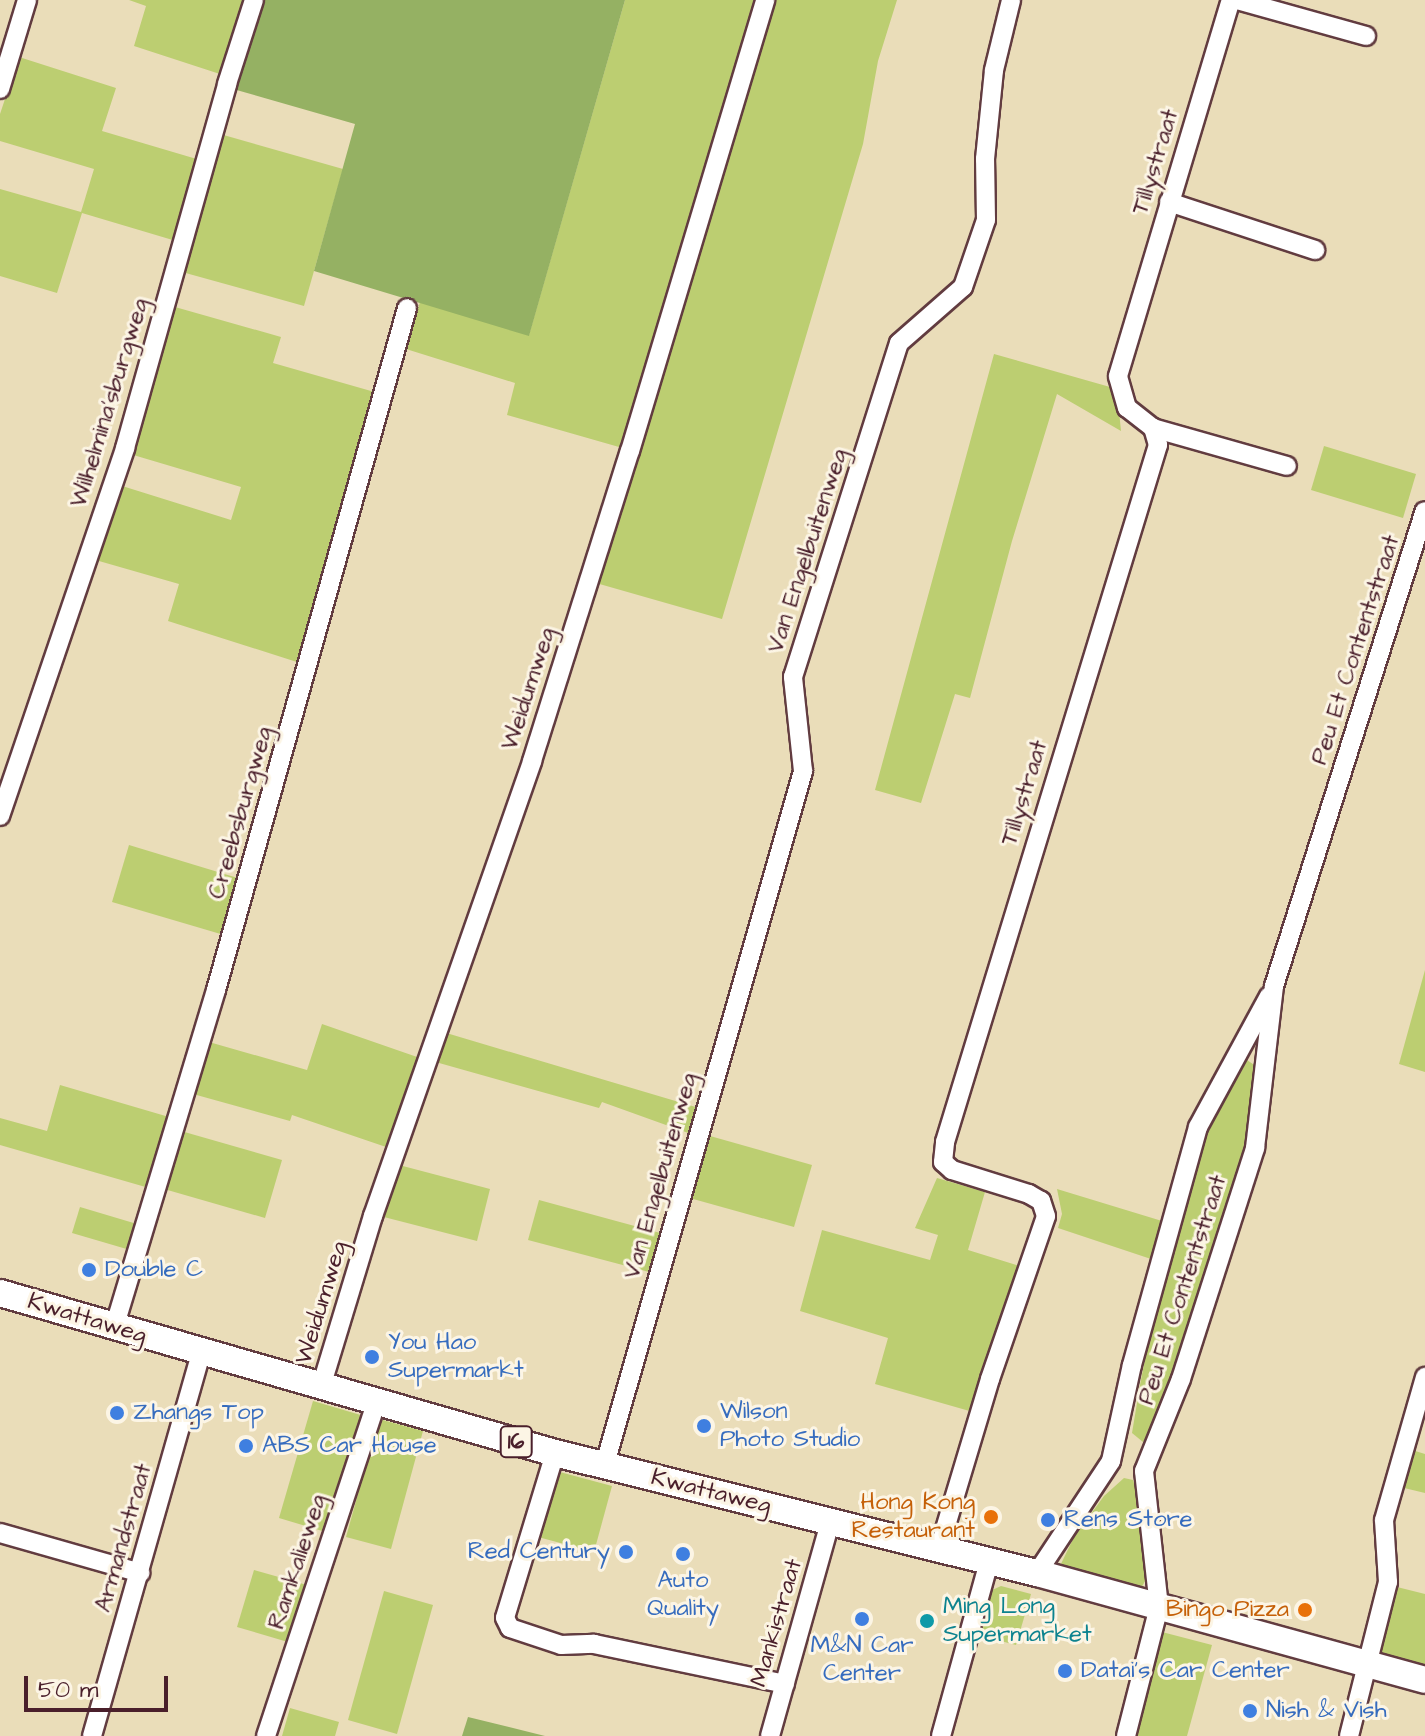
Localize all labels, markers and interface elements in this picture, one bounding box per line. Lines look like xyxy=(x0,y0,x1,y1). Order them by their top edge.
street label: Tillystraat xyxy=(1126,106,1186,218)
street label: Wilhelmina'sburgweg xyxy=(64,295,156,511)
street label: Van Engelbuitenweg xyxy=(761,445,855,657)
street label: Peu Et Contentstraat xyxy=(1305,532,1407,768)
street label: Weidumweg xyxy=(496,624,562,754)
street label: Creebsburgweg xyxy=(203,724,279,902)
street label: Tillystraat xyxy=(995,737,1055,849)
street label: Van Engelbuitenweg xyxy=(618,1070,704,1282)
street label: Peu Et Contentstraat xyxy=(1132,1172,1234,1408)
street label: Weidumweg xyxy=(290,1238,354,1368)
place label: Double C xyxy=(105,1256,203,1284)
marker: Double C xyxy=(80,1261,98,1279)
street label: Kwattaweg xyxy=(24,1287,150,1351)
place label: You Hao Supermarkt xyxy=(388,1329,524,1385)
marker: You Hao Supermarkt xyxy=(363,1348,381,1366)
place label: Wilson Photo Studio xyxy=(720,1398,860,1454)
place label: Zhangs Top xyxy=(133,1399,264,1427)
marker: Zhangs Top xyxy=(108,1404,126,1422)
marker: Wilson Photo Studio xyxy=(695,1417,713,1435)
road number: 16 xyxy=(498,1424,534,1460)
place label: ABS Car House xyxy=(262,1432,437,1460)
marker: ABS Car House xyxy=(237,1437,255,1455)
street label: Armandstraat xyxy=(89,1461,159,1615)
street label: Kwattaweg xyxy=(648,1463,774,1521)
place label: Hong Kong Restaurant xyxy=(852,1489,975,1545)
street label: Ramkalieweg xyxy=(263,1491,333,1633)
place label: Rens Store xyxy=(1064,1506,1193,1534)
marker: Hong Kong Restaurant xyxy=(982,1508,1000,1526)
marker: Rens Store xyxy=(1039,1511,1057,1529)
place label: Red Century xyxy=(468,1538,610,1566)
marker: Red Century xyxy=(617,1543,635,1561)
marker: Auto Quality xyxy=(674,1545,692,1563)
street label: Mankistraat xyxy=(745,1556,809,1690)
place label: Auto Quality xyxy=(647,1567,719,1623)
place label: Ming Long Supermarket xyxy=(943,1593,1092,1649)
place label: Bingo Pizza xyxy=(1166,1596,1289,1624)
marker: Bingo Pizza xyxy=(1296,1601,1314,1619)
marker: M&N Car Center xyxy=(853,1610,871,1628)
marker: Ming Long Supermarket xyxy=(918,1612,936,1630)
place label: M&N Car Center xyxy=(810,1632,914,1688)
place label: Datai's Car Center xyxy=(1081,1657,1290,1685)
scale bar xyxy=(28,1660,172,1710)
marker: Datai's Car Center xyxy=(1056,1662,1074,1680)
text: 50 m xyxy=(38,1673,98,1707)
place label: Nish & Vish xyxy=(1266,1697,1387,1725)
marker: Nish & Vish xyxy=(1241,1702,1259,1720)

